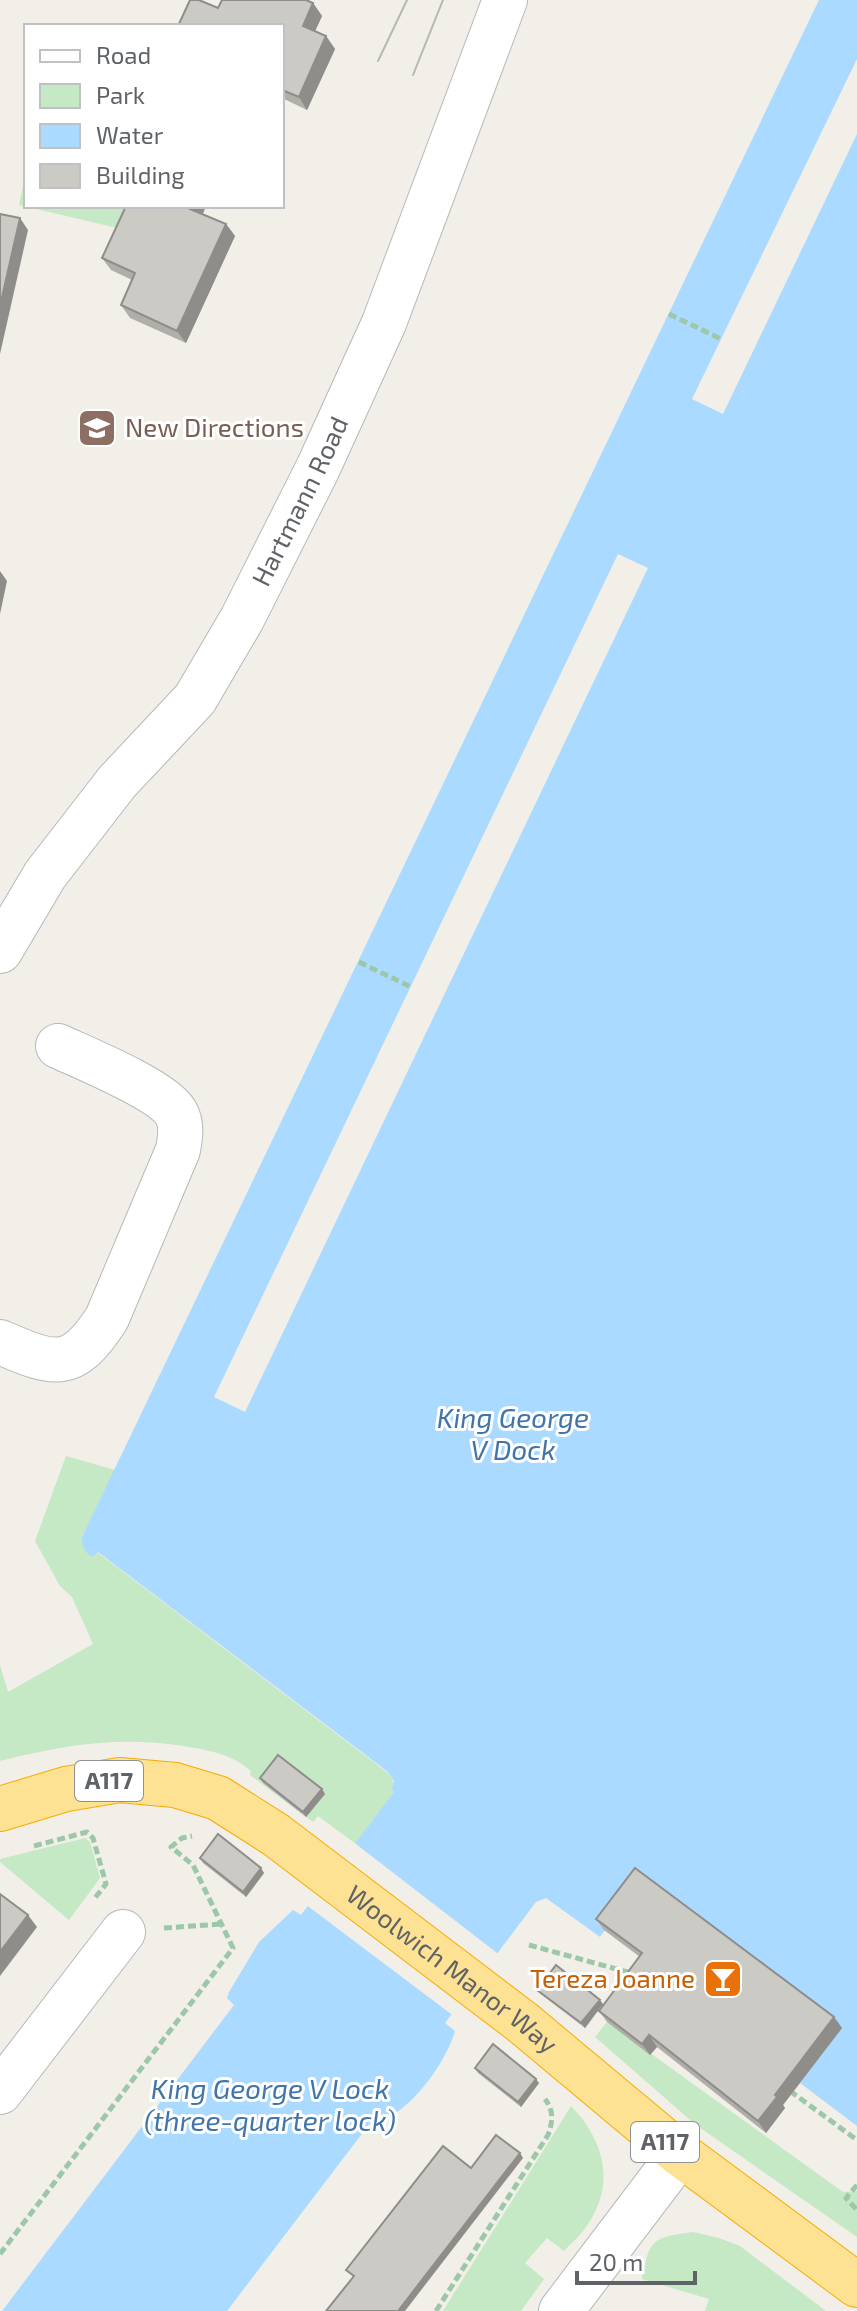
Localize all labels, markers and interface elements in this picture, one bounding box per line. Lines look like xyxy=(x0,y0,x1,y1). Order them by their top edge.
legend xyxy=(24,24,284,208)
text: Road xyxy=(96,40,151,69)
text: Park xyxy=(96,80,145,109)
text: Water xyxy=(96,120,164,149)
text: Building xyxy=(96,160,185,189)
school or university icon: New Directions xyxy=(76,407,118,449)
place label: New Directions xyxy=(125,411,304,442)
street label: Hartmann Road xyxy=(244,411,353,591)
water label: King George V Dock xyxy=(437,1400,589,1466)
road number: A117 xyxy=(75,1761,143,1801)
street label: Woolwich Manor Way xyxy=(341,1878,565,2059)
bar icon: Tereza Joanne xyxy=(702,1958,744,2000)
place label: Tereza Joanne xyxy=(530,1962,695,1993)
water label: King George V Lock (three-quarter lock) xyxy=(144,2071,396,2137)
road number: A117 xyxy=(631,2122,699,2162)
scale bar xyxy=(577,2235,695,2285)
text: 20 m xyxy=(589,2247,643,2276)

